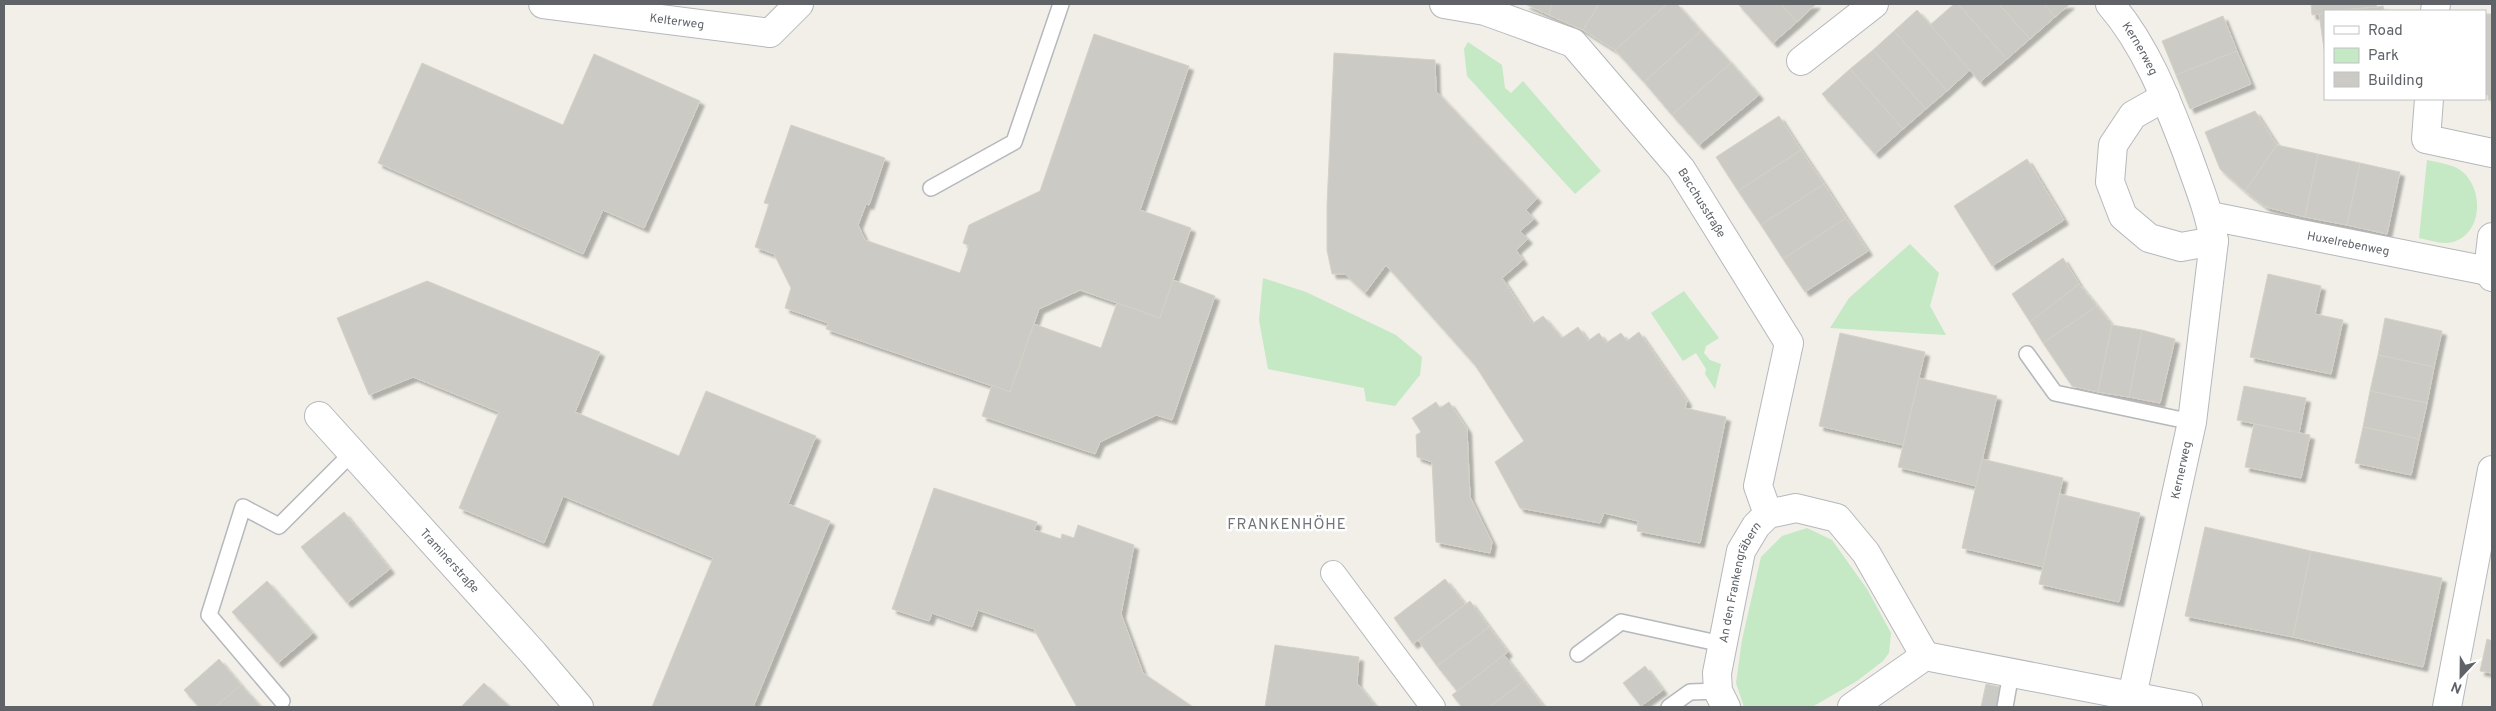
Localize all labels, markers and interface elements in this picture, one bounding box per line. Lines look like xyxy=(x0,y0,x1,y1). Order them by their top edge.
legend xyxy=(2324,10,2486,100)
street label: Kelterweg xyxy=(649,11,705,34)
street label: Kernerweg xyxy=(2118,19,2161,78)
text: Road xyxy=(2368,22,2403,41)
text: Park xyxy=(2368,47,2399,66)
text: Building xyxy=(2368,72,2423,91)
street label: Bacchusstraße xyxy=(1673,165,1729,241)
street label: Huxelrebenweg xyxy=(2306,228,2391,260)
street label: Kernerweg xyxy=(2168,440,2196,501)
district label: FRANKENHÖHE xyxy=(1227,515,1347,535)
street label: An den Frankengräbern xyxy=(1716,518,1765,644)
street label: Traminerstraße xyxy=(416,526,482,597)
north arrow xyxy=(2436,651,2486,701)
text: N xyxy=(2449,677,2465,696)

